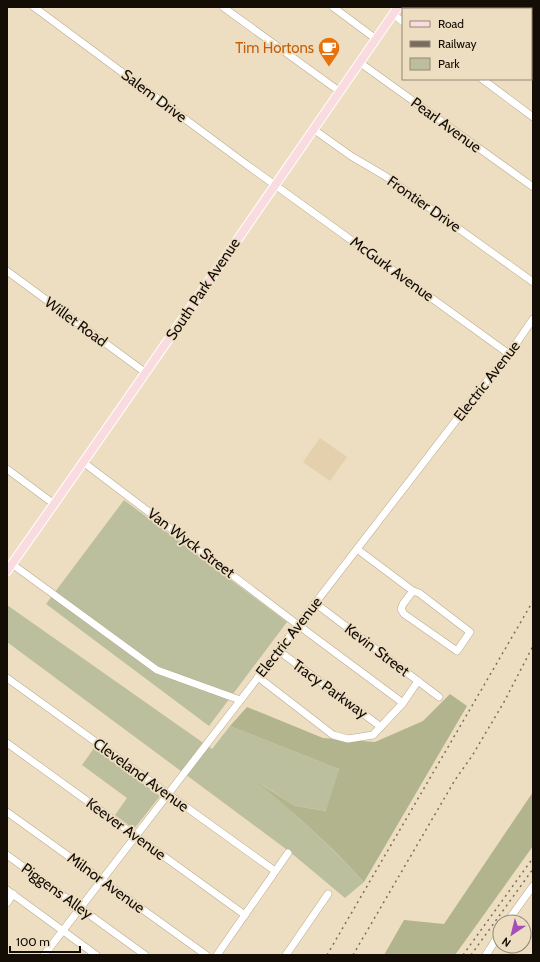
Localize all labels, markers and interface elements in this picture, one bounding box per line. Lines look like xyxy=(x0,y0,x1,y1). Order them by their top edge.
legend xyxy=(402,8,532,80)
text: Road xyxy=(438,16,464,31)
cafe icon: Tim Hortons xyxy=(316,35,342,68)
text: Railway xyxy=(438,36,476,51)
place label: Tim Hortons xyxy=(235,39,314,57)
text: Park xyxy=(438,56,460,71)
street label: Salem Drive xyxy=(118,66,191,127)
street label: Pearl Avenue xyxy=(407,93,485,157)
street label: Frontier Drive xyxy=(384,172,465,236)
street label: McGurk Avenue xyxy=(347,233,438,306)
street label: South Park Avenue xyxy=(162,234,244,344)
street label: Willet Road xyxy=(41,293,111,351)
street label: Electric Avenue xyxy=(450,337,524,425)
street label: Van Wyck Street xyxy=(144,504,238,582)
street label: Electric Avenue xyxy=(252,593,326,681)
street label: Kevin Street xyxy=(341,620,413,680)
street label: Tracy Parkway xyxy=(289,656,371,723)
street label: Cleveland Avenue xyxy=(90,734,193,816)
street label: Keever Avenue xyxy=(83,794,170,864)
street label: Milnor Avenue xyxy=(64,849,148,917)
street label: Piggens Alley xyxy=(18,859,96,923)
north arrow xyxy=(492,914,532,954)
scale bar xyxy=(10,928,80,954)
text: 100 m xyxy=(16,934,50,949)
text: N xyxy=(499,934,513,950)

